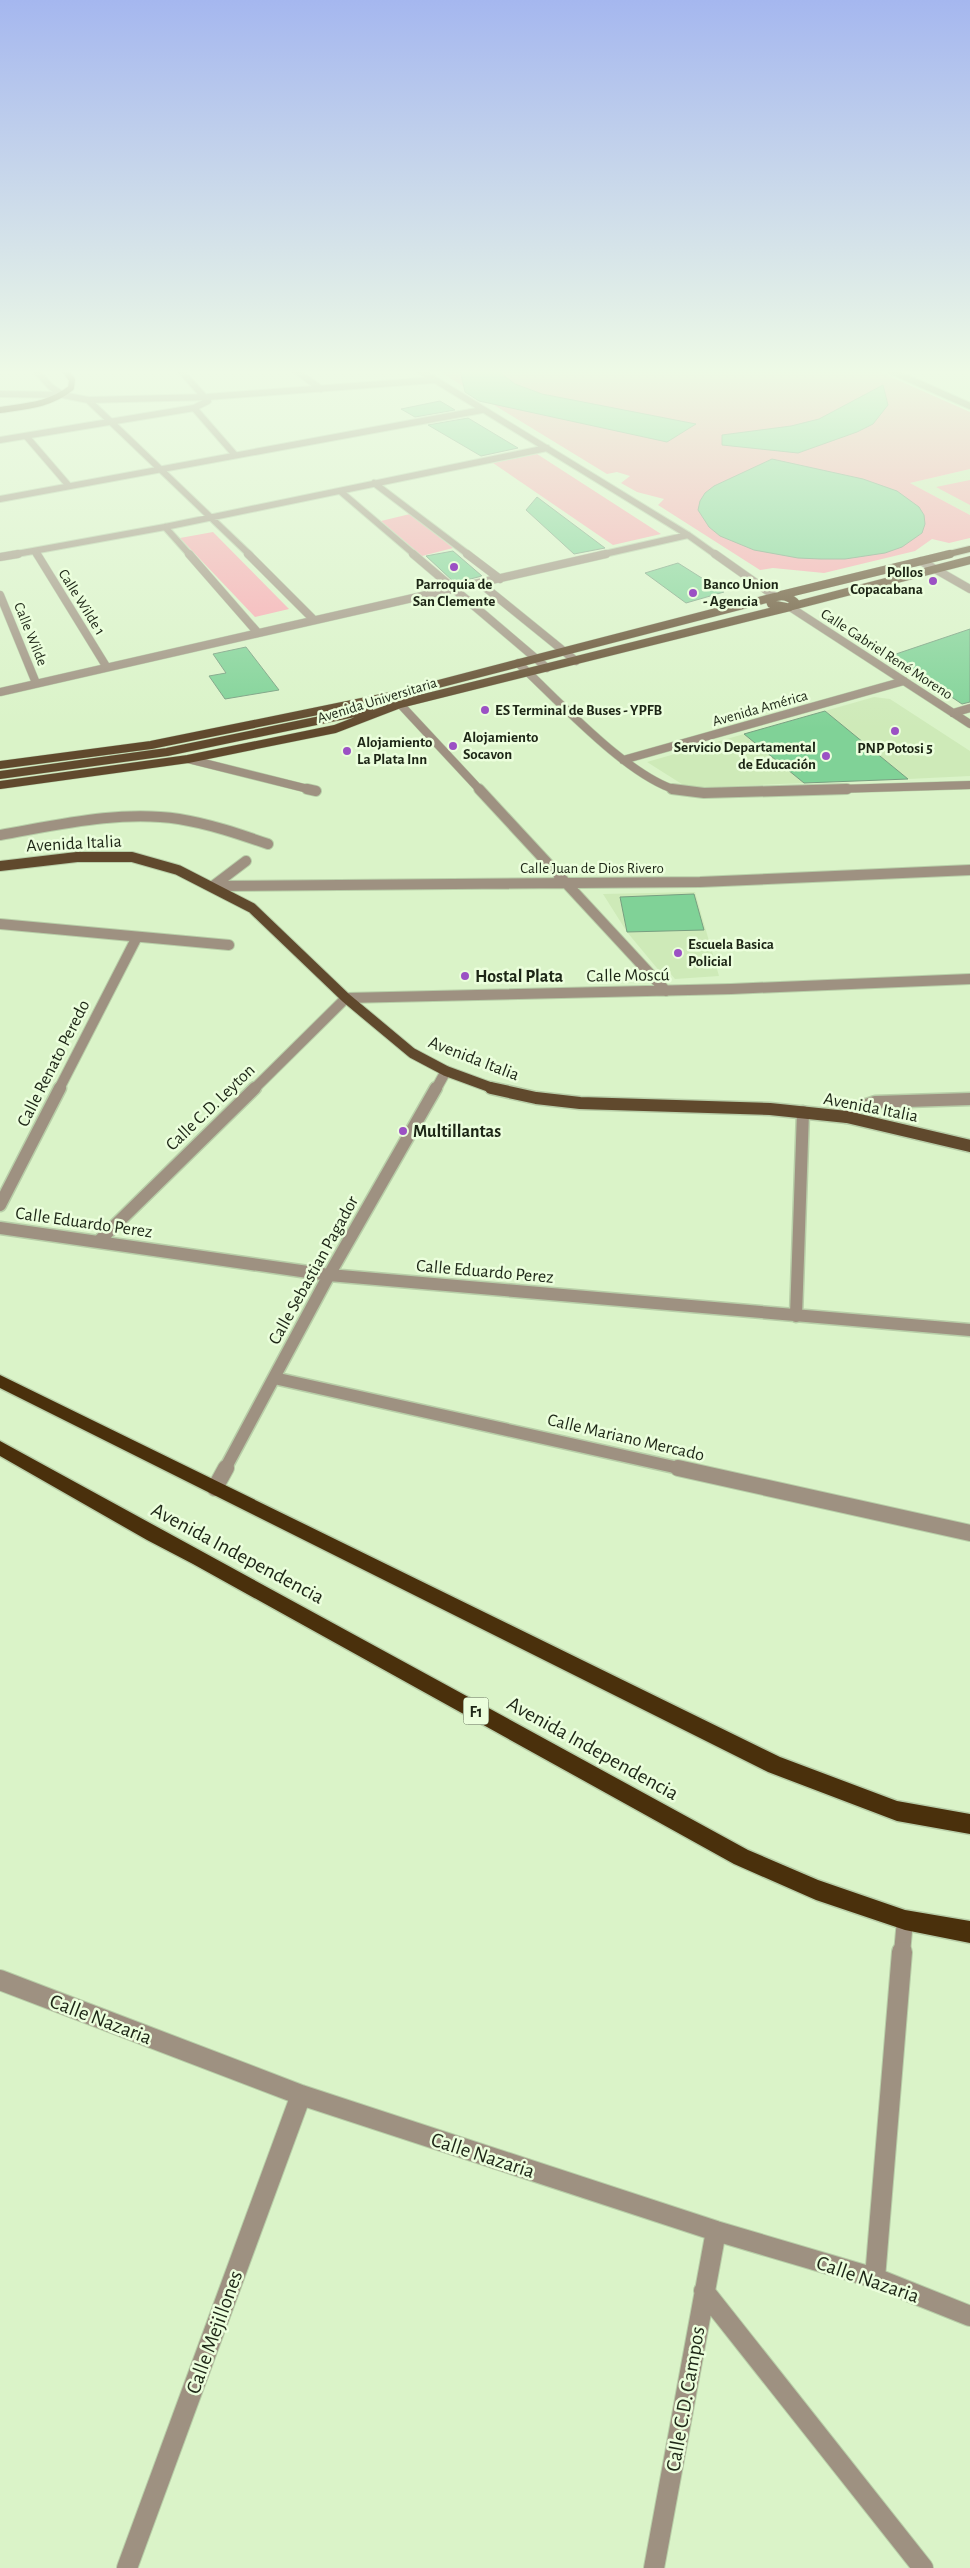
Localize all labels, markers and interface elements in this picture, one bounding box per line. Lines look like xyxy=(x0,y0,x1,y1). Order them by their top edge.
marker: Parroquia de San Clemente xyxy=(448,561,460,573)
place label: Pollos Copacabana xyxy=(850,565,923,597)
street label: Calle Wilde 1 xyxy=(55,567,108,638)
marker: Pollos Copacabana xyxy=(927,575,939,587)
place label: Parroquia de San Clemente xyxy=(413,577,495,609)
place label: Banco Union - Agencia xyxy=(703,577,779,609)
marker: Banco Union - Agencia xyxy=(687,587,699,599)
street label: Calle Wilde xyxy=(11,600,50,668)
street label: Calle Gabriel René Moreno xyxy=(818,606,955,703)
street label: Avenida Universitaria xyxy=(315,675,439,726)
street label: Avenida América xyxy=(711,688,810,729)
place label: ES Terminal de Buses - YPFB xyxy=(495,703,663,718)
marker: ES Terminal de Buses - YPFB xyxy=(479,704,491,716)
marker: PNP Potosi 5 xyxy=(889,725,901,737)
place label: Alojamiento Socavon xyxy=(463,730,538,762)
place label: Alojamiento La Plata Inn xyxy=(357,735,432,767)
marker: Alojamiento Socavon xyxy=(447,740,459,752)
place label: Servicio Departamental de Educación xyxy=(674,740,816,772)
place label: PNP Potosi 5 xyxy=(857,741,933,756)
marker: Alojamiento La Plata Inn xyxy=(341,745,353,757)
marker: Servicio Departamental de Educación xyxy=(820,750,832,762)
street label: Avenida Italia xyxy=(26,833,122,855)
street label: Calle Juan de Dios Rivero xyxy=(520,861,664,876)
place label: Escuela Basica Policial xyxy=(688,937,774,969)
marker: Escuela Basica Policial xyxy=(672,947,684,959)
street label: Calle Moscú xyxy=(586,966,670,986)
place label: Hostal Plata xyxy=(475,968,564,986)
marker: Hostal Plata xyxy=(459,970,471,982)
street label: Calle Renato Peredo xyxy=(14,997,94,1130)
street label: Avenida Italia xyxy=(426,1033,522,1085)
street label: Calle C.D. Leyton xyxy=(163,1061,259,1154)
street label: Avenida Italia xyxy=(822,1090,920,1126)
place label: Multillantas xyxy=(413,1123,501,1141)
marker: Multillantas xyxy=(397,1125,409,1137)
street label: Calle Sebastian Pagador xyxy=(266,1193,362,1348)
street label: Calle Eduardo Perez xyxy=(14,1204,153,1242)
street label: Calle Eduardo Perez xyxy=(415,1257,554,1287)
street label: Calle Mariano Mercado xyxy=(546,1411,706,1465)
street label: Avenida Independencia xyxy=(148,1499,328,1608)
street label: Avenida Independencia xyxy=(504,1693,682,1804)
road number: F1 xyxy=(464,1698,488,1724)
street label: Calle Nazaria xyxy=(47,1990,155,2049)
street label: Calle Nazaria xyxy=(428,2129,537,2182)
street label: Calle Nazaria xyxy=(814,2252,922,2307)
street label: Calle Mejillones xyxy=(182,2268,246,2397)
street label: Calle C.D. Campos xyxy=(662,2325,709,2473)

